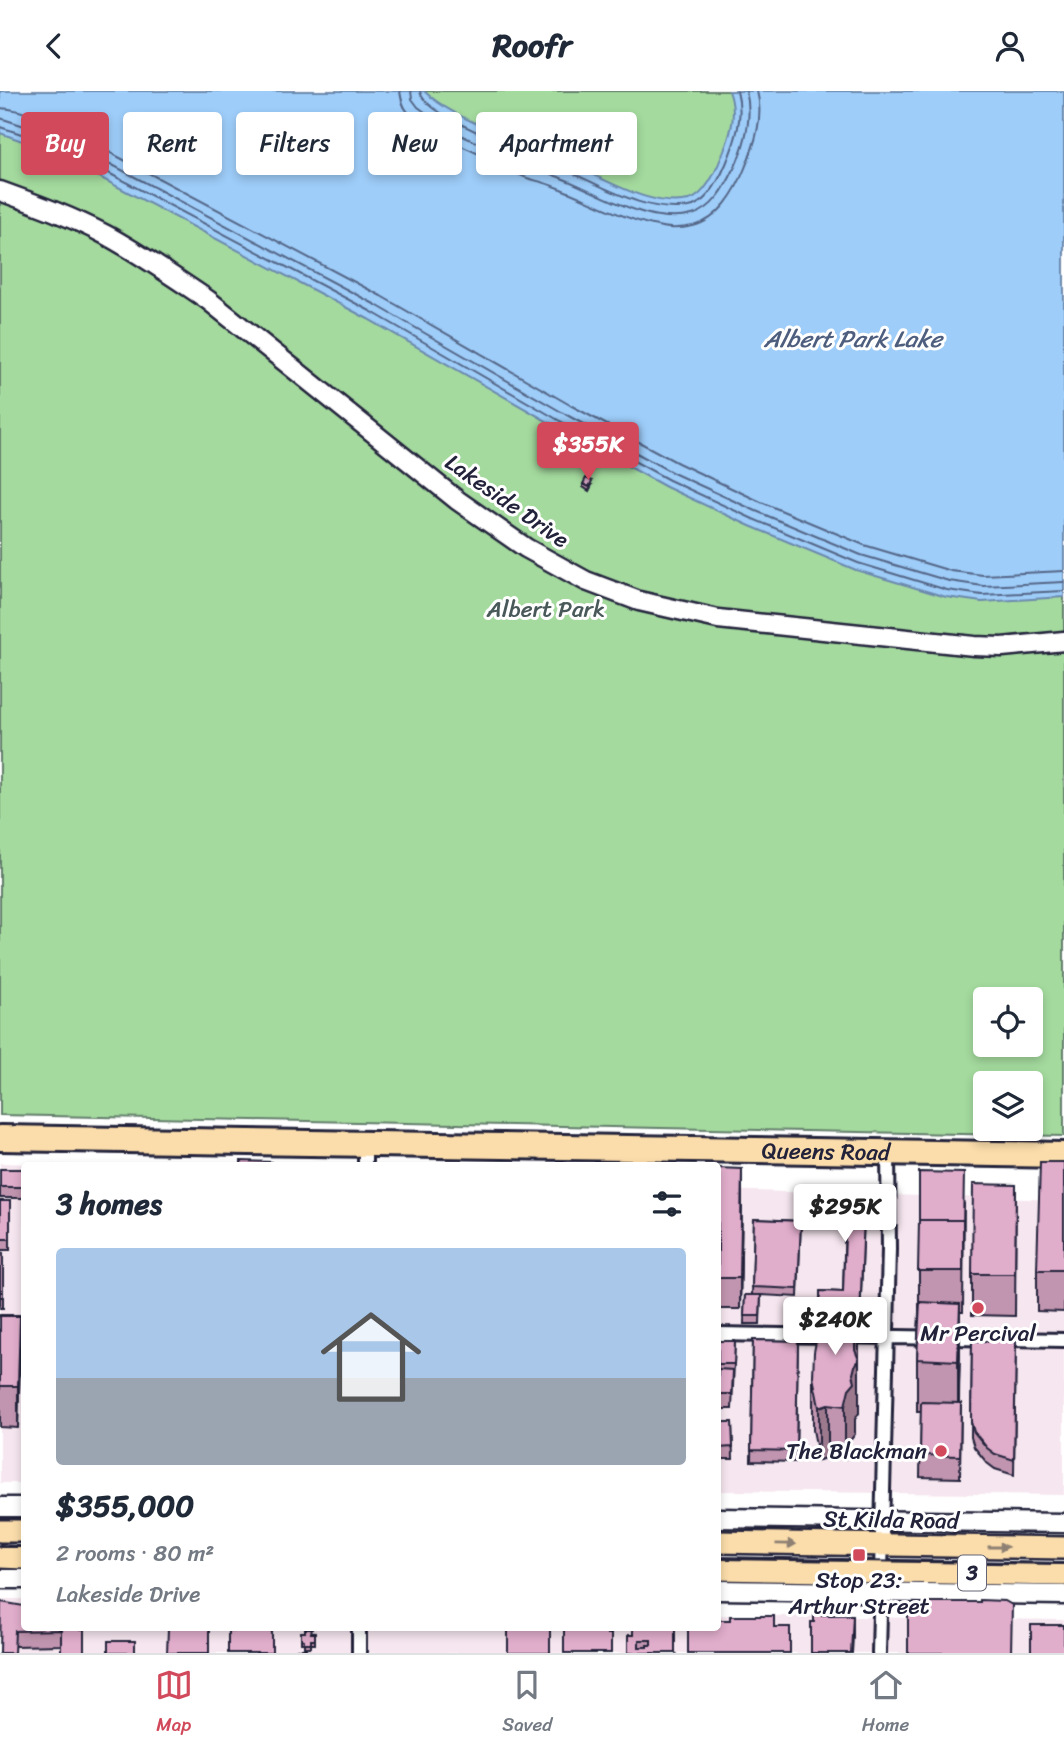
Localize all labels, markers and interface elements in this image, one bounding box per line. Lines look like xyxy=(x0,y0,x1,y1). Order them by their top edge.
text: Roofr xyxy=(492,17,572,74)
icon: back xyxy=(35,27,73,65)
icon: person xyxy=(991,27,1029,65)
chip: Buy xyxy=(21,112,109,175)
chip: Rent xyxy=(123,112,222,175)
chip: Filters xyxy=(236,112,354,175)
chip: New xyxy=(368,112,462,175)
chip: Apartment xyxy=(476,112,637,175)
water label: Albert Park Lake xyxy=(763,318,945,360)
pin: $355K xyxy=(539,423,637,482)
text: $355K xyxy=(553,424,623,465)
street label: Lakeside Drive xyxy=(436,443,578,559)
park label: Albert Park xyxy=(486,589,605,630)
map controls xyxy=(973,987,1043,1141)
button: locate xyxy=(973,987,1043,1057)
button: layers xyxy=(973,1071,1043,1141)
street label: Queens Road xyxy=(761,1130,892,1173)
text: 3 homes xyxy=(56,1177,162,1231)
icon: filters xyxy=(648,1185,686,1223)
pin: $295K xyxy=(796,1185,894,1244)
text: $295K xyxy=(810,1186,880,1227)
icon: home xyxy=(308,1294,434,1420)
pin: $240K xyxy=(786,1297,884,1357)
text: $240K xyxy=(799,1299,871,1340)
marker: Mr Percival xyxy=(970,1300,986,1316)
place label: Mr Percival xyxy=(920,1313,1036,1354)
place label: The Blackman xyxy=(786,1431,927,1472)
marker: The Blackman xyxy=(933,1443,949,1459)
text: $355,000 xyxy=(56,1479,194,1533)
street label: St Kilda Road xyxy=(823,1498,961,1542)
text: 2 rooms · 80 m² xyxy=(56,1533,214,1574)
one-way arrow xyxy=(775,1538,797,1550)
one-way arrow xyxy=(988,1541,1010,1553)
marker: Stop 23: Arthur Street xyxy=(851,1547,867,1563)
road number: 3 xyxy=(958,1555,986,1591)
place label: Stop 23: Arthur Street xyxy=(787,1560,930,1627)
text: Lakeside Drive xyxy=(56,1574,200,1615)
tab: Map xyxy=(155,1666,193,1741)
tab: Saved xyxy=(502,1666,552,1741)
tab: Home xyxy=(862,1666,909,1741)

